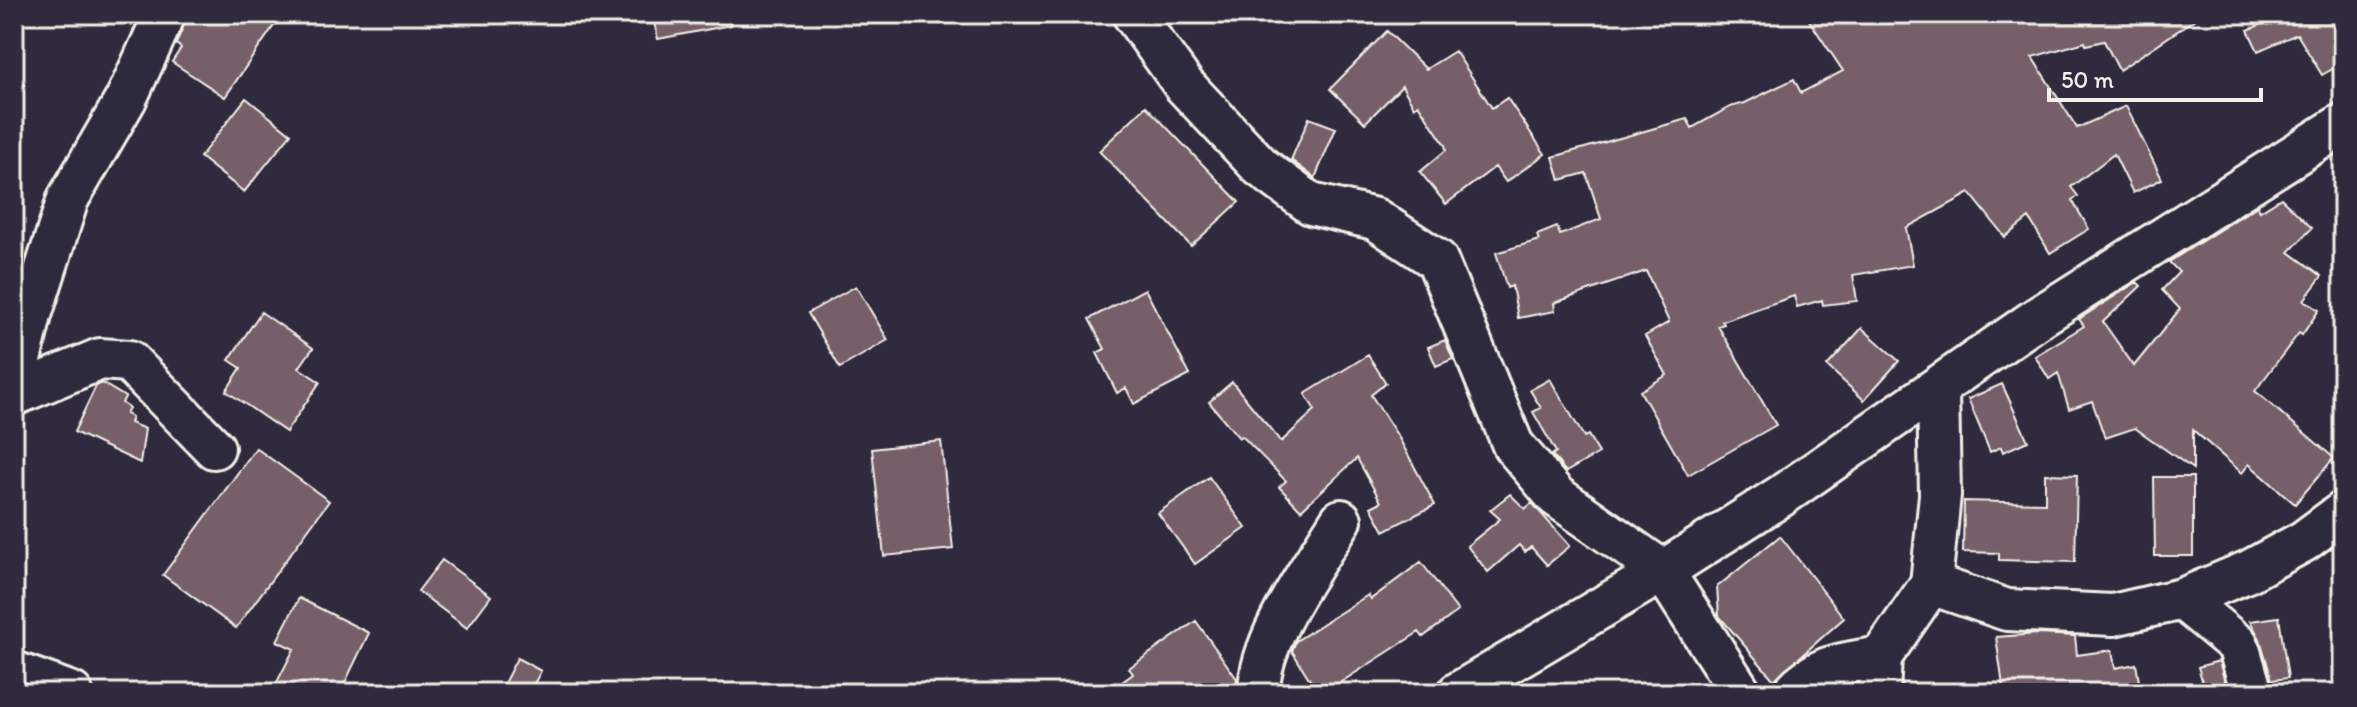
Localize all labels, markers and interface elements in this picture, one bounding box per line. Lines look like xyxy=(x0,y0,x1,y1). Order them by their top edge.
scale bar xyxy=(2049,52,2261,102)
text: 50 m xyxy=(2061,65,2114,94)

